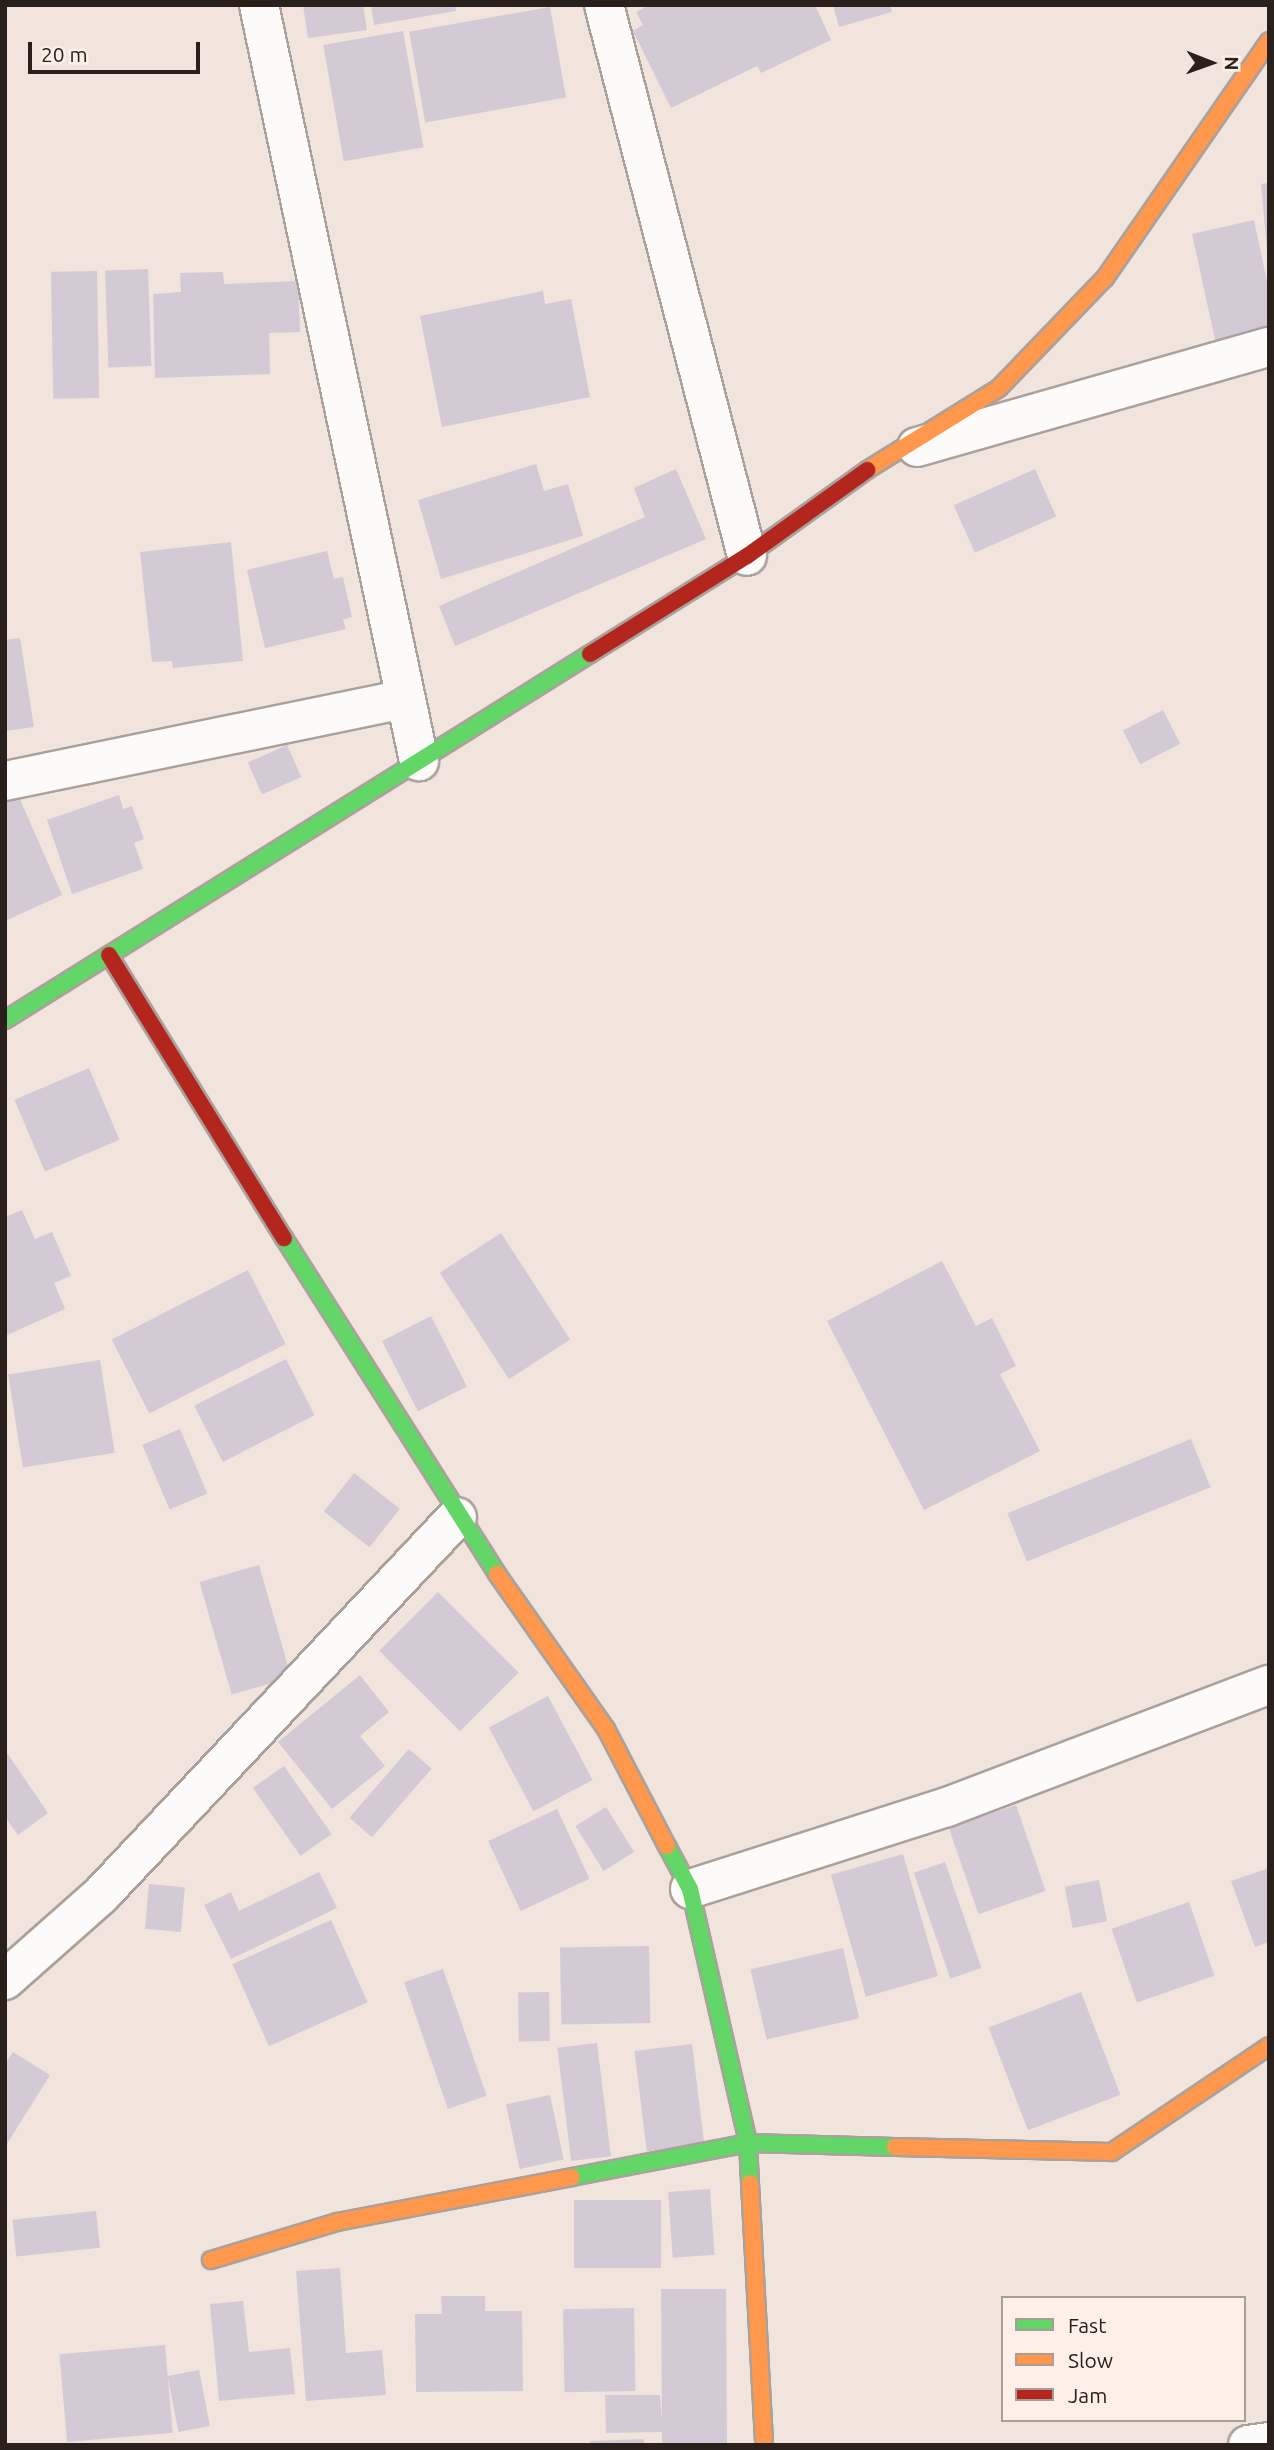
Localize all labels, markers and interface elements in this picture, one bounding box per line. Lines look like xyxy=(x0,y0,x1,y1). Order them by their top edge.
scale bar xyxy=(32,28,203,72)
north arrow xyxy=(1176,28,1246,98)
text: 20 m xyxy=(41,42,88,66)
text: N xyxy=(1221,56,1243,71)
legend xyxy=(1001,2296,1246,2422)
text: Fast xyxy=(1068,2313,1106,2337)
text: Slow xyxy=(1068,2348,1113,2372)
text: Jam xyxy=(1068,2383,1107,2407)

